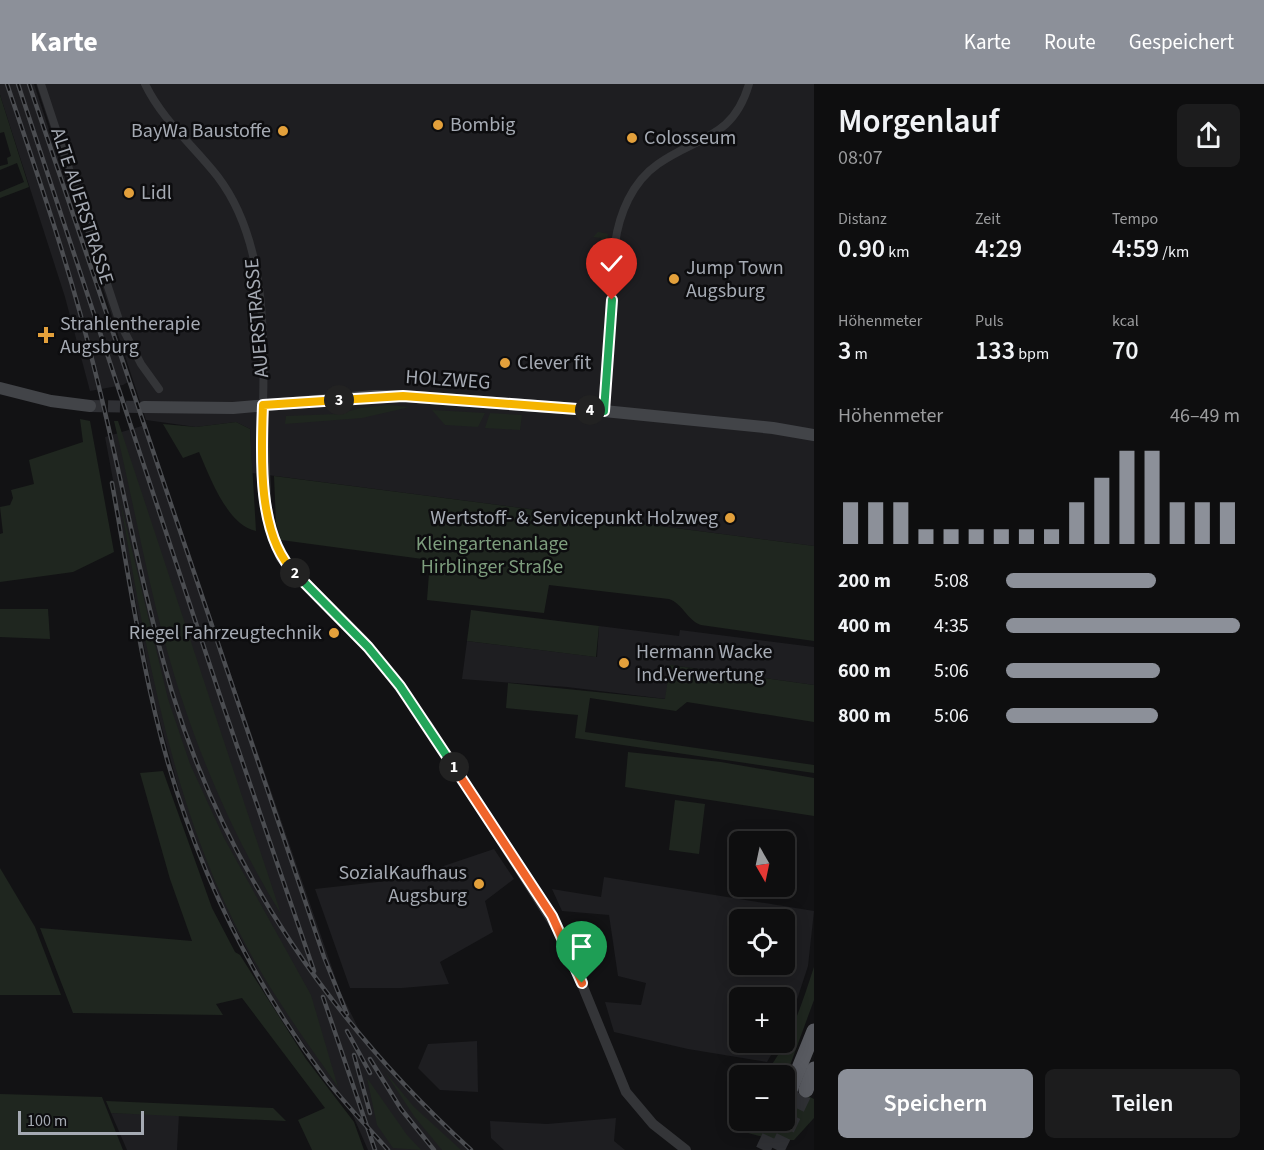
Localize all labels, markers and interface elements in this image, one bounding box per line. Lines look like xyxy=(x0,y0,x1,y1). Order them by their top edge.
text: Karte xyxy=(30,22,98,62)
text: Karte xyxy=(964,27,1011,57)
text: Route xyxy=(1044,27,1096,57)
text: Gespeichert xyxy=(1129,27,1234,57)
text: Morgenlauf xyxy=(838,98,999,145)
button: share xyxy=(1177,104,1240,167)
place label: Bombig xyxy=(450,111,515,139)
place label: BayWa Baustoffe xyxy=(131,117,271,145)
marker: Bombig xyxy=(431,118,445,132)
street label: ALTE AUERSTRASSE xyxy=(43,124,121,288)
marker: BayWa Baustoffe xyxy=(276,124,290,138)
place label: Colosseum xyxy=(644,124,736,152)
marker: Colosseum xyxy=(625,131,639,145)
text: 08:07 xyxy=(838,144,883,172)
place label: Lidl xyxy=(141,179,172,207)
marker: Lidl xyxy=(122,186,136,200)
text: Distanz xyxy=(838,208,887,230)
text: Zeit xyxy=(975,208,1001,230)
text: Tempo xyxy=(1112,208,1158,230)
text: 0.90 xyxy=(838,230,885,267)
text: 4:29 xyxy=(975,230,1022,267)
text: 4:59 xyxy=(1112,230,1159,267)
pin xyxy=(586,238,637,300)
text: km xyxy=(885,241,910,263)
text: /km xyxy=(1159,241,1189,263)
icon: check xyxy=(595,247,628,280)
place label: Jump Town Augsburg xyxy=(686,254,784,305)
street label: AUERSTRASSE xyxy=(238,257,276,379)
marker: Jump Town Augsburg xyxy=(667,272,681,286)
place label: Strahlentherapie Augsburg xyxy=(60,310,200,361)
text: Höhenmeter xyxy=(838,310,922,332)
text: Puls xyxy=(975,310,1004,332)
text: kcal xyxy=(1112,310,1139,332)
marker: Strahlentherapie Augsburg xyxy=(37,326,55,344)
text: 3 xyxy=(838,332,851,369)
text: 133 xyxy=(975,332,1015,369)
text: 70 xyxy=(1112,332,1139,369)
text: m xyxy=(851,343,868,365)
text: bpm xyxy=(1015,343,1049,365)
place label: Clever fit xyxy=(517,349,591,377)
marker: Clever fit xyxy=(498,356,512,370)
street label: HOLZWEG xyxy=(404,363,492,397)
pin: 3 xyxy=(324,385,354,415)
text: 3 xyxy=(335,389,343,411)
pin: 4 xyxy=(575,395,605,425)
text: 4 xyxy=(586,399,594,421)
text: Höhenmeter xyxy=(838,402,943,430)
text: 46–49 m xyxy=(1170,402,1240,430)
place label: Wertstoff- & Servicepunkt Holzweg xyxy=(430,504,718,532)
marker: Wertstoff- & Servicepunkt Holzweg xyxy=(723,511,737,525)
park label: Kleingartenanlage Hirblinger Straße xyxy=(416,530,568,581)
pin: 2 xyxy=(280,558,310,588)
text: 2 xyxy=(291,562,299,584)
text: 200 m xyxy=(838,567,891,595)
text: 5:08 xyxy=(934,567,969,595)
text: 400 m xyxy=(838,612,891,640)
text: 4:35 xyxy=(934,612,969,640)
place label: Riegel Fahrzeugtechnik xyxy=(129,619,322,647)
marker: Riegel Fahrzeugtechnik xyxy=(327,626,341,640)
place label: Hermann Wacke Ind.Verwertung xyxy=(636,638,773,689)
marker: Hermann Wacke Ind.Verwertung xyxy=(617,656,631,670)
text: 600 m xyxy=(838,657,891,685)
text: 5:06 xyxy=(934,657,969,685)
text: 800 m xyxy=(838,702,891,730)
text: 5:06 xyxy=(934,702,969,730)
pin: 1 xyxy=(439,752,469,782)
text: 1 xyxy=(450,756,458,778)
north arrow xyxy=(729,831,795,897)
map controls xyxy=(729,831,795,1131)
place label: SozialKaufhaus Augsburg xyxy=(338,859,467,910)
marker: SozialKaufhaus Augsburg xyxy=(472,877,486,891)
button: locate xyxy=(729,909,795,975)
pin xyxy=(556,921,607,983)
icon: arrive xyxy=(565,930,598,963)
button: + xyxy=(729,987,795,1053)
button: − xyxy=(729,1065,795,1131)
button: Speichern xyxy=(838,1069,1033,1138)
button: Teilen xyxy=(1045,1069,1240,1138)
scale bar xyxy=(18,1108,144,1136)
text: 100 m xyxy=(27,1110,67,1132)

